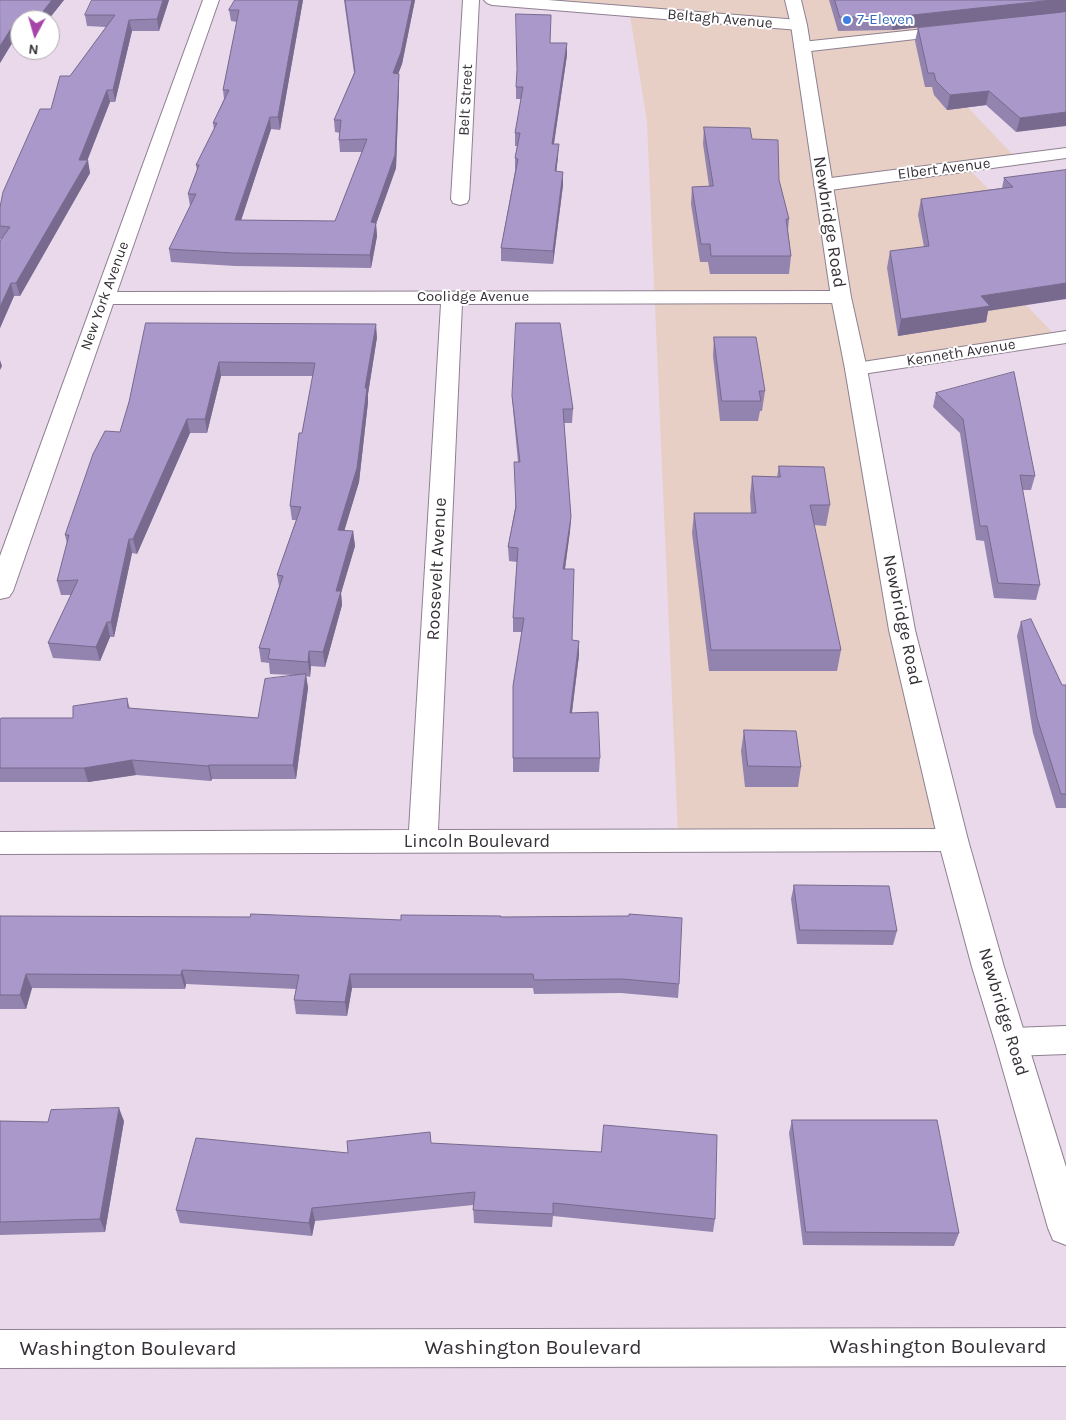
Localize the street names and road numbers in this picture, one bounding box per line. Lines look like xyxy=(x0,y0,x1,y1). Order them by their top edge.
street label: Beltagh Avenue xyxy=(667,5,773,33)
street label: Belt Street xyxy=(455,64,477,136)
street label: Elbert Avenue xyxy=(897,154,991,184)
street label: Newbridge Road xyxy=(808,155,850,289)
street label: New York Avenue xyxy=(77,239,133,353)
street label: Coolidge Avenue xyxy=(417,288,529,306)
street label: Kenneth Avenue xyxy=(905,335,1017,371)
street label: Roosevelt Avenue xyxy=(422,497,452,641)
street label: Newbridge Road xyxy=(878,553,926,687)
street label: Lincoln Boulevard xyxy=(404,831,550,853)
street label: Newbridge Road xyxy=(973,945,1033,1079)
street label: Washington Boulevard xyxy=(829,1334,1047,1360)
street label: Washington Boulevard xyxy=(424,1335,642,1361)
street label: Washington Boulevard xyxy=(19,1336,237,1362)

